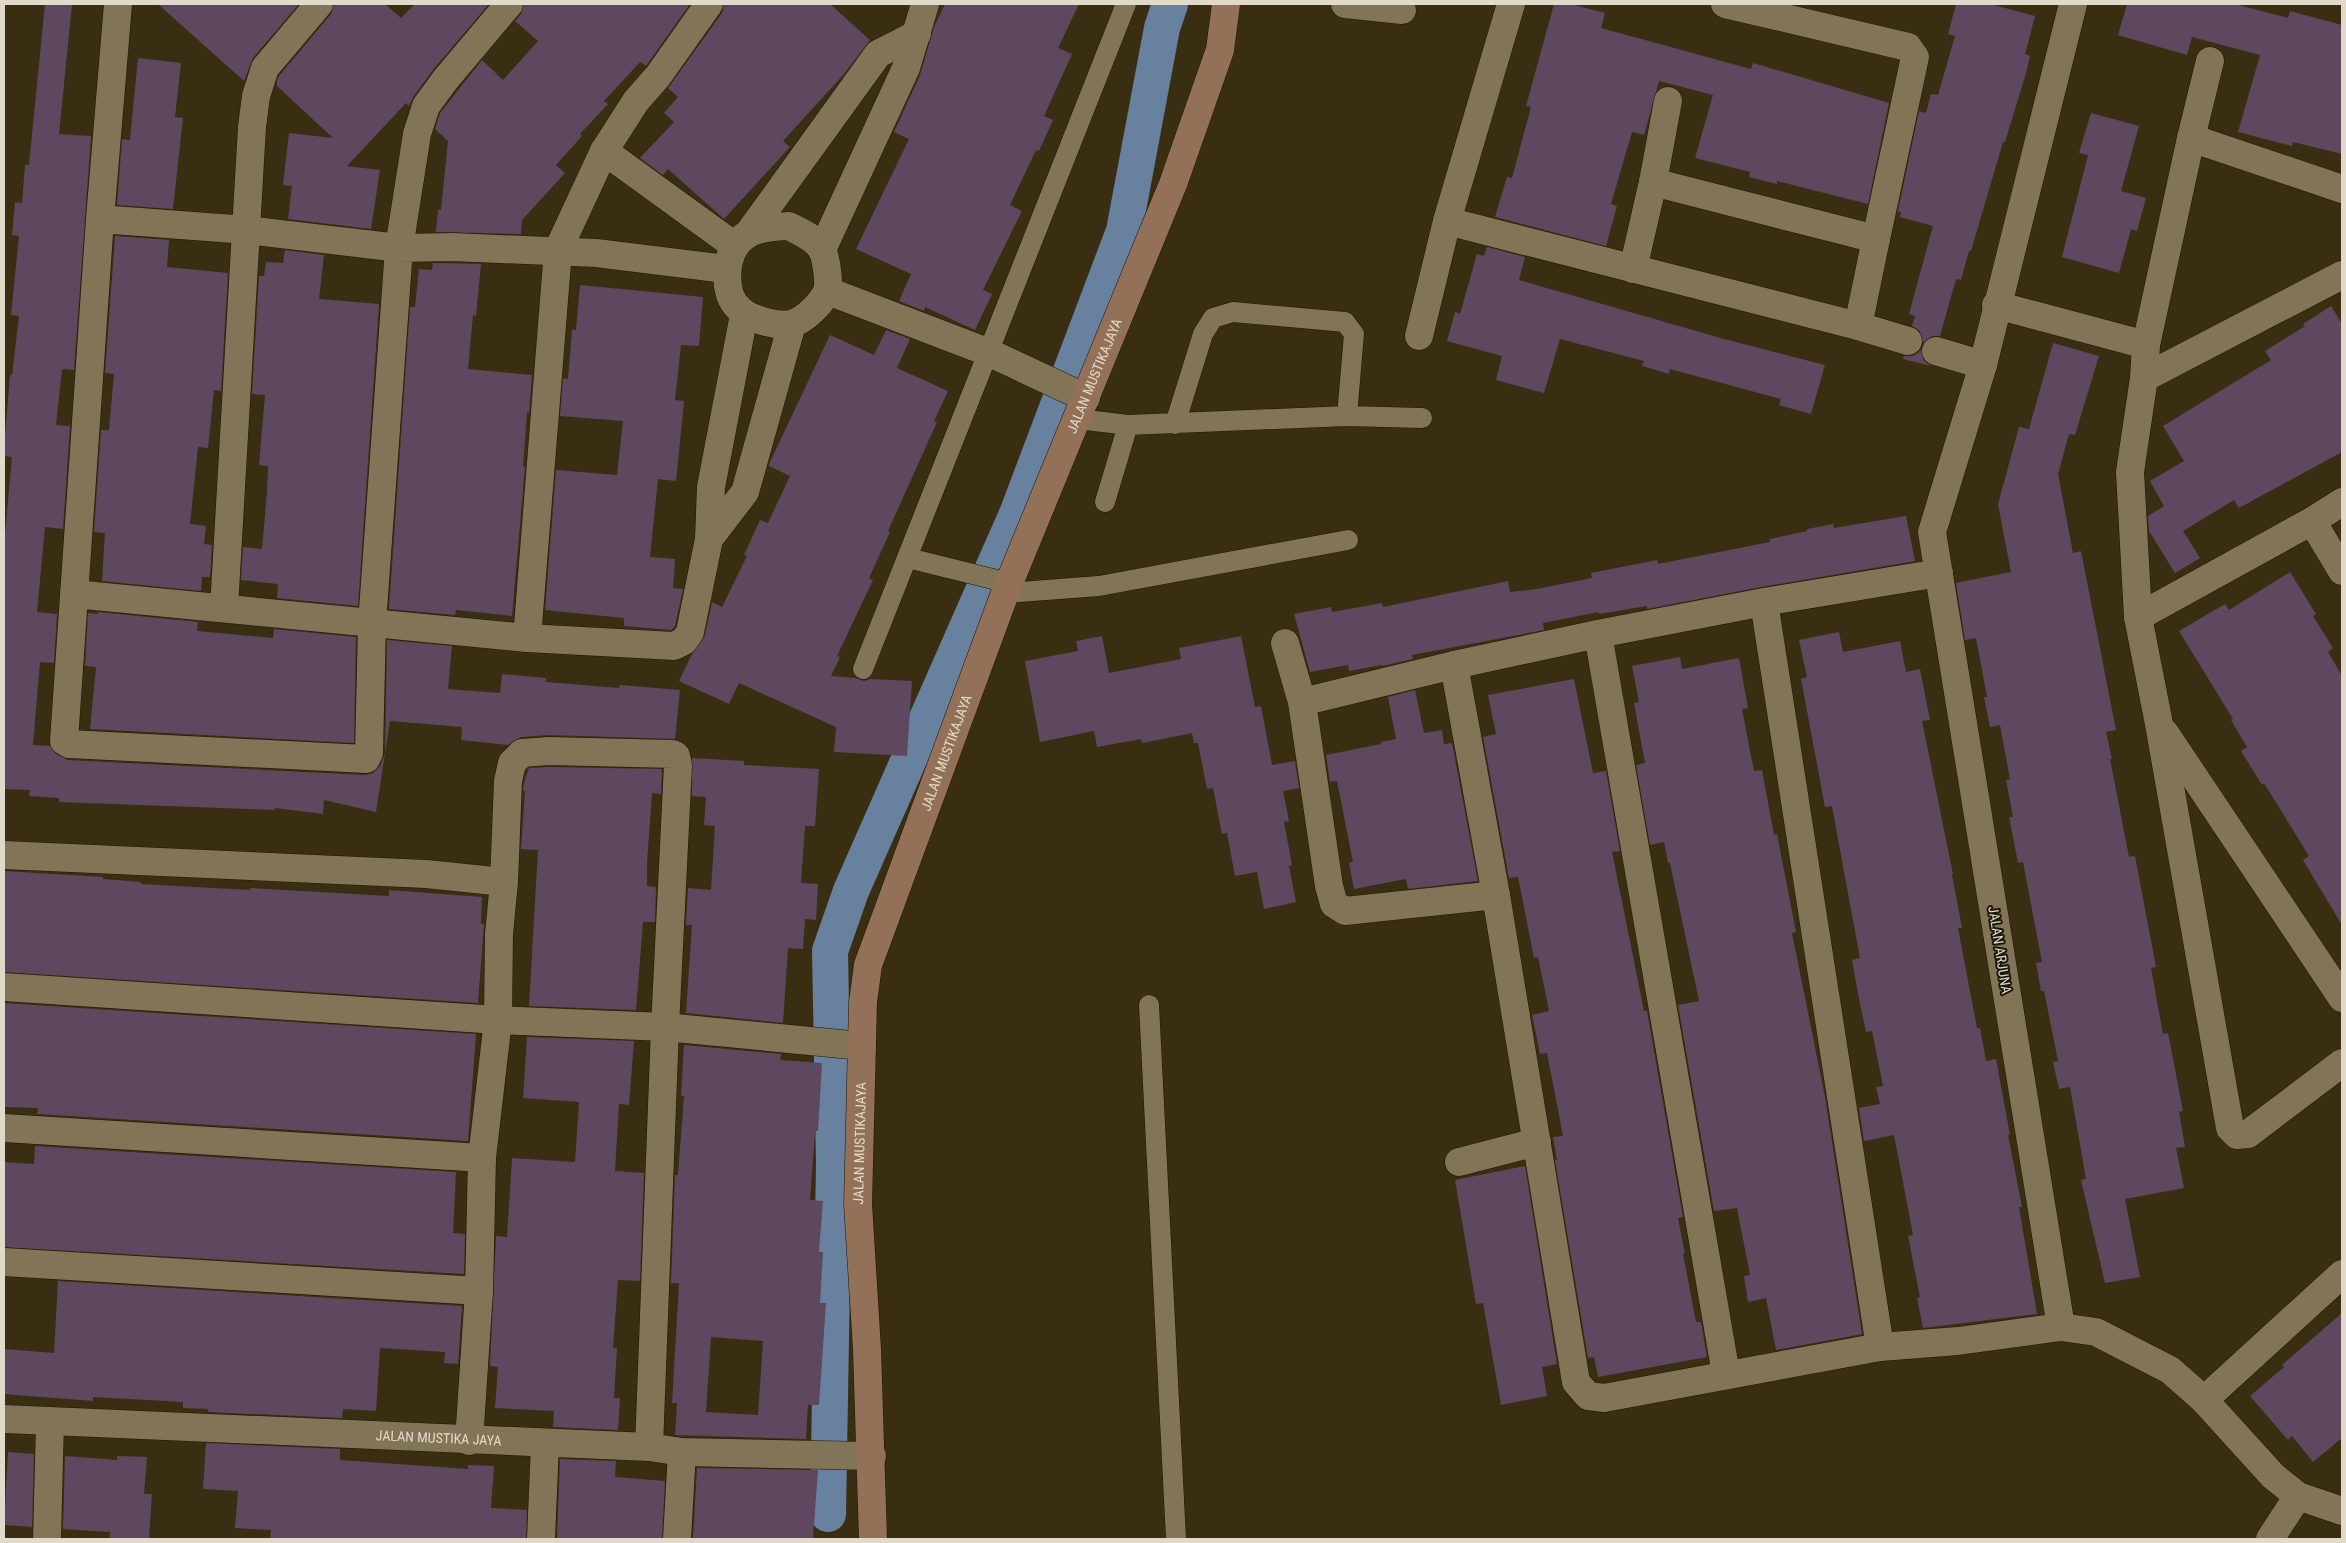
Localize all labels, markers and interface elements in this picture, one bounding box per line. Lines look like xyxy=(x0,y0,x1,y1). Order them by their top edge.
street label: JALAN MUSTIKAJAYA xyxy=(1064,316,1125,436)
street label: JALAN MUSTIKAJAYA xyxy=(917,692,975,813)
street label: JALAN ARJUNA xyxy=(1985,905,2015,995)
street label: JALAN MUSTIKAJAYA xyxy=(850,1082,869,1205)
street label: JALAN MUSTIKA JAYA xyxy=(375,1427,502,1449)

